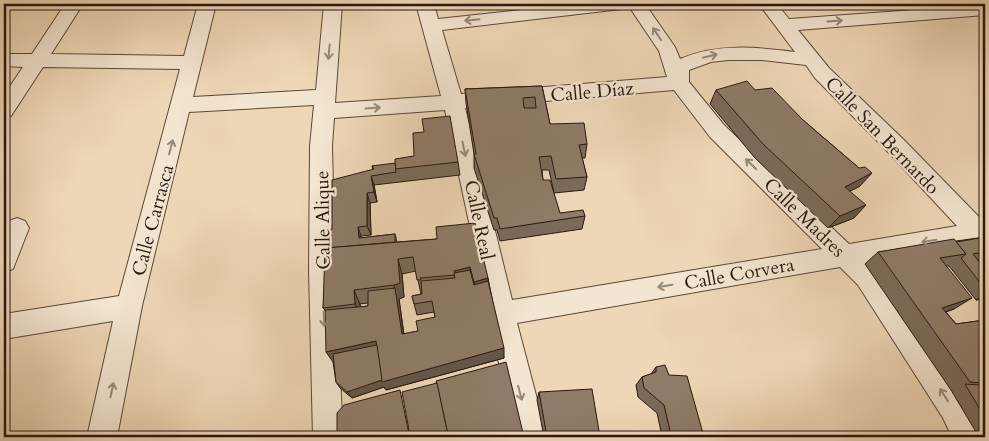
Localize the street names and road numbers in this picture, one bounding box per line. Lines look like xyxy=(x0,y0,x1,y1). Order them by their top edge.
street label: Calle San Bernardo xyxy=(819,71,945,200)
street label: Calle Díaz xyxy=(549,75,635,109)
street label: Calle Carrasca xyxy=(126,162,180,279)
street label: Calle Alique xyxy=(309,170,337,270)
street label: Calle Madres xyxy=(758,172,851,263)
street label: Calle Real xyxy=(458,178,500,263)
street label: Calle Corvera xyxy=(682,252,796,296)

